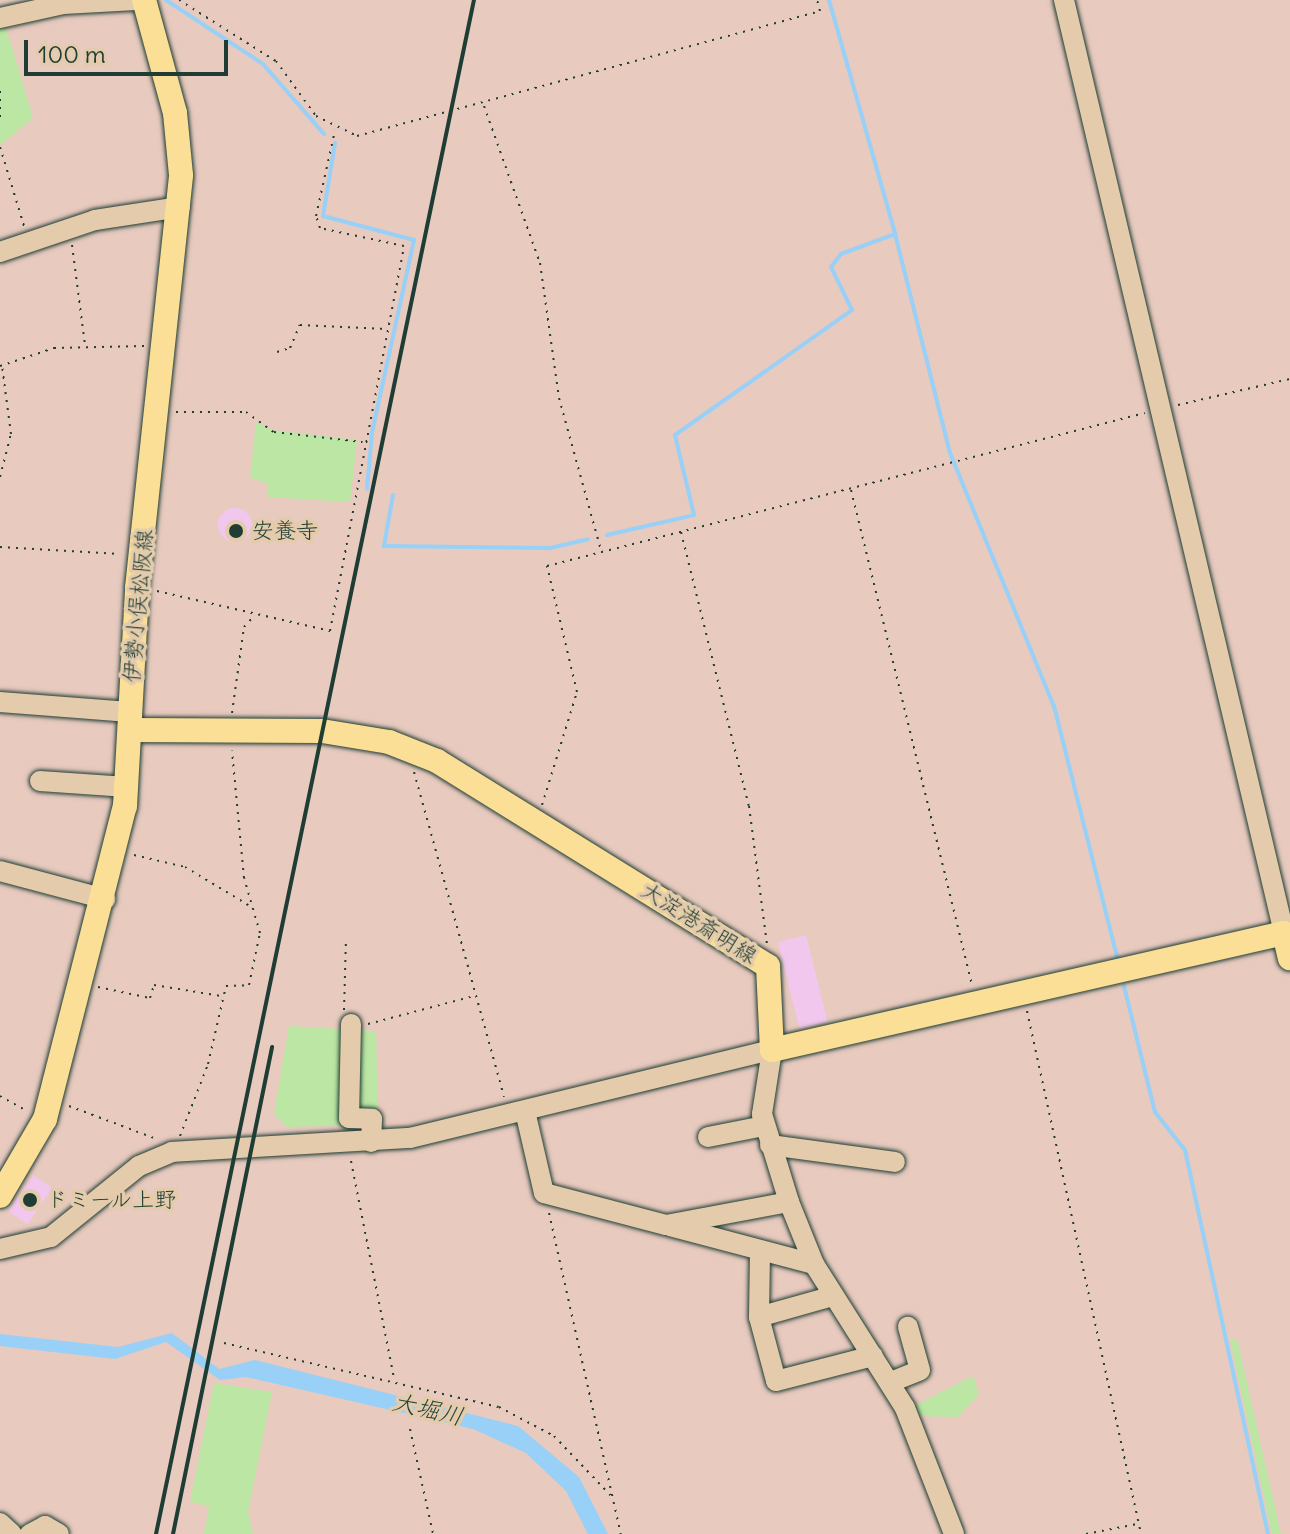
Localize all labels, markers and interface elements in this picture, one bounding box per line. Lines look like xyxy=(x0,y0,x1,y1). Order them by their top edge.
scale bar xyxy=(28,24,232,74)
text: 100 m xyxy=(38,39,106,69)
place label: 安養寺 xyxy=(252,518,318,544)
marker: 安養寺 xyxy=(227,522,245,540)
street label: 伊勢小俣松阪線 xyxy=(118,528,158,684)
street label: 大淀港斎明線 xyxy=(636,877,762,969)
place label: ドミール上野 xyxy=(46,1187,178,1213)
marker: ドミール上野 xyxy=(21,1191,39,1209)
water label: 大堀川 xyxy=(390,1387,466,1431)

